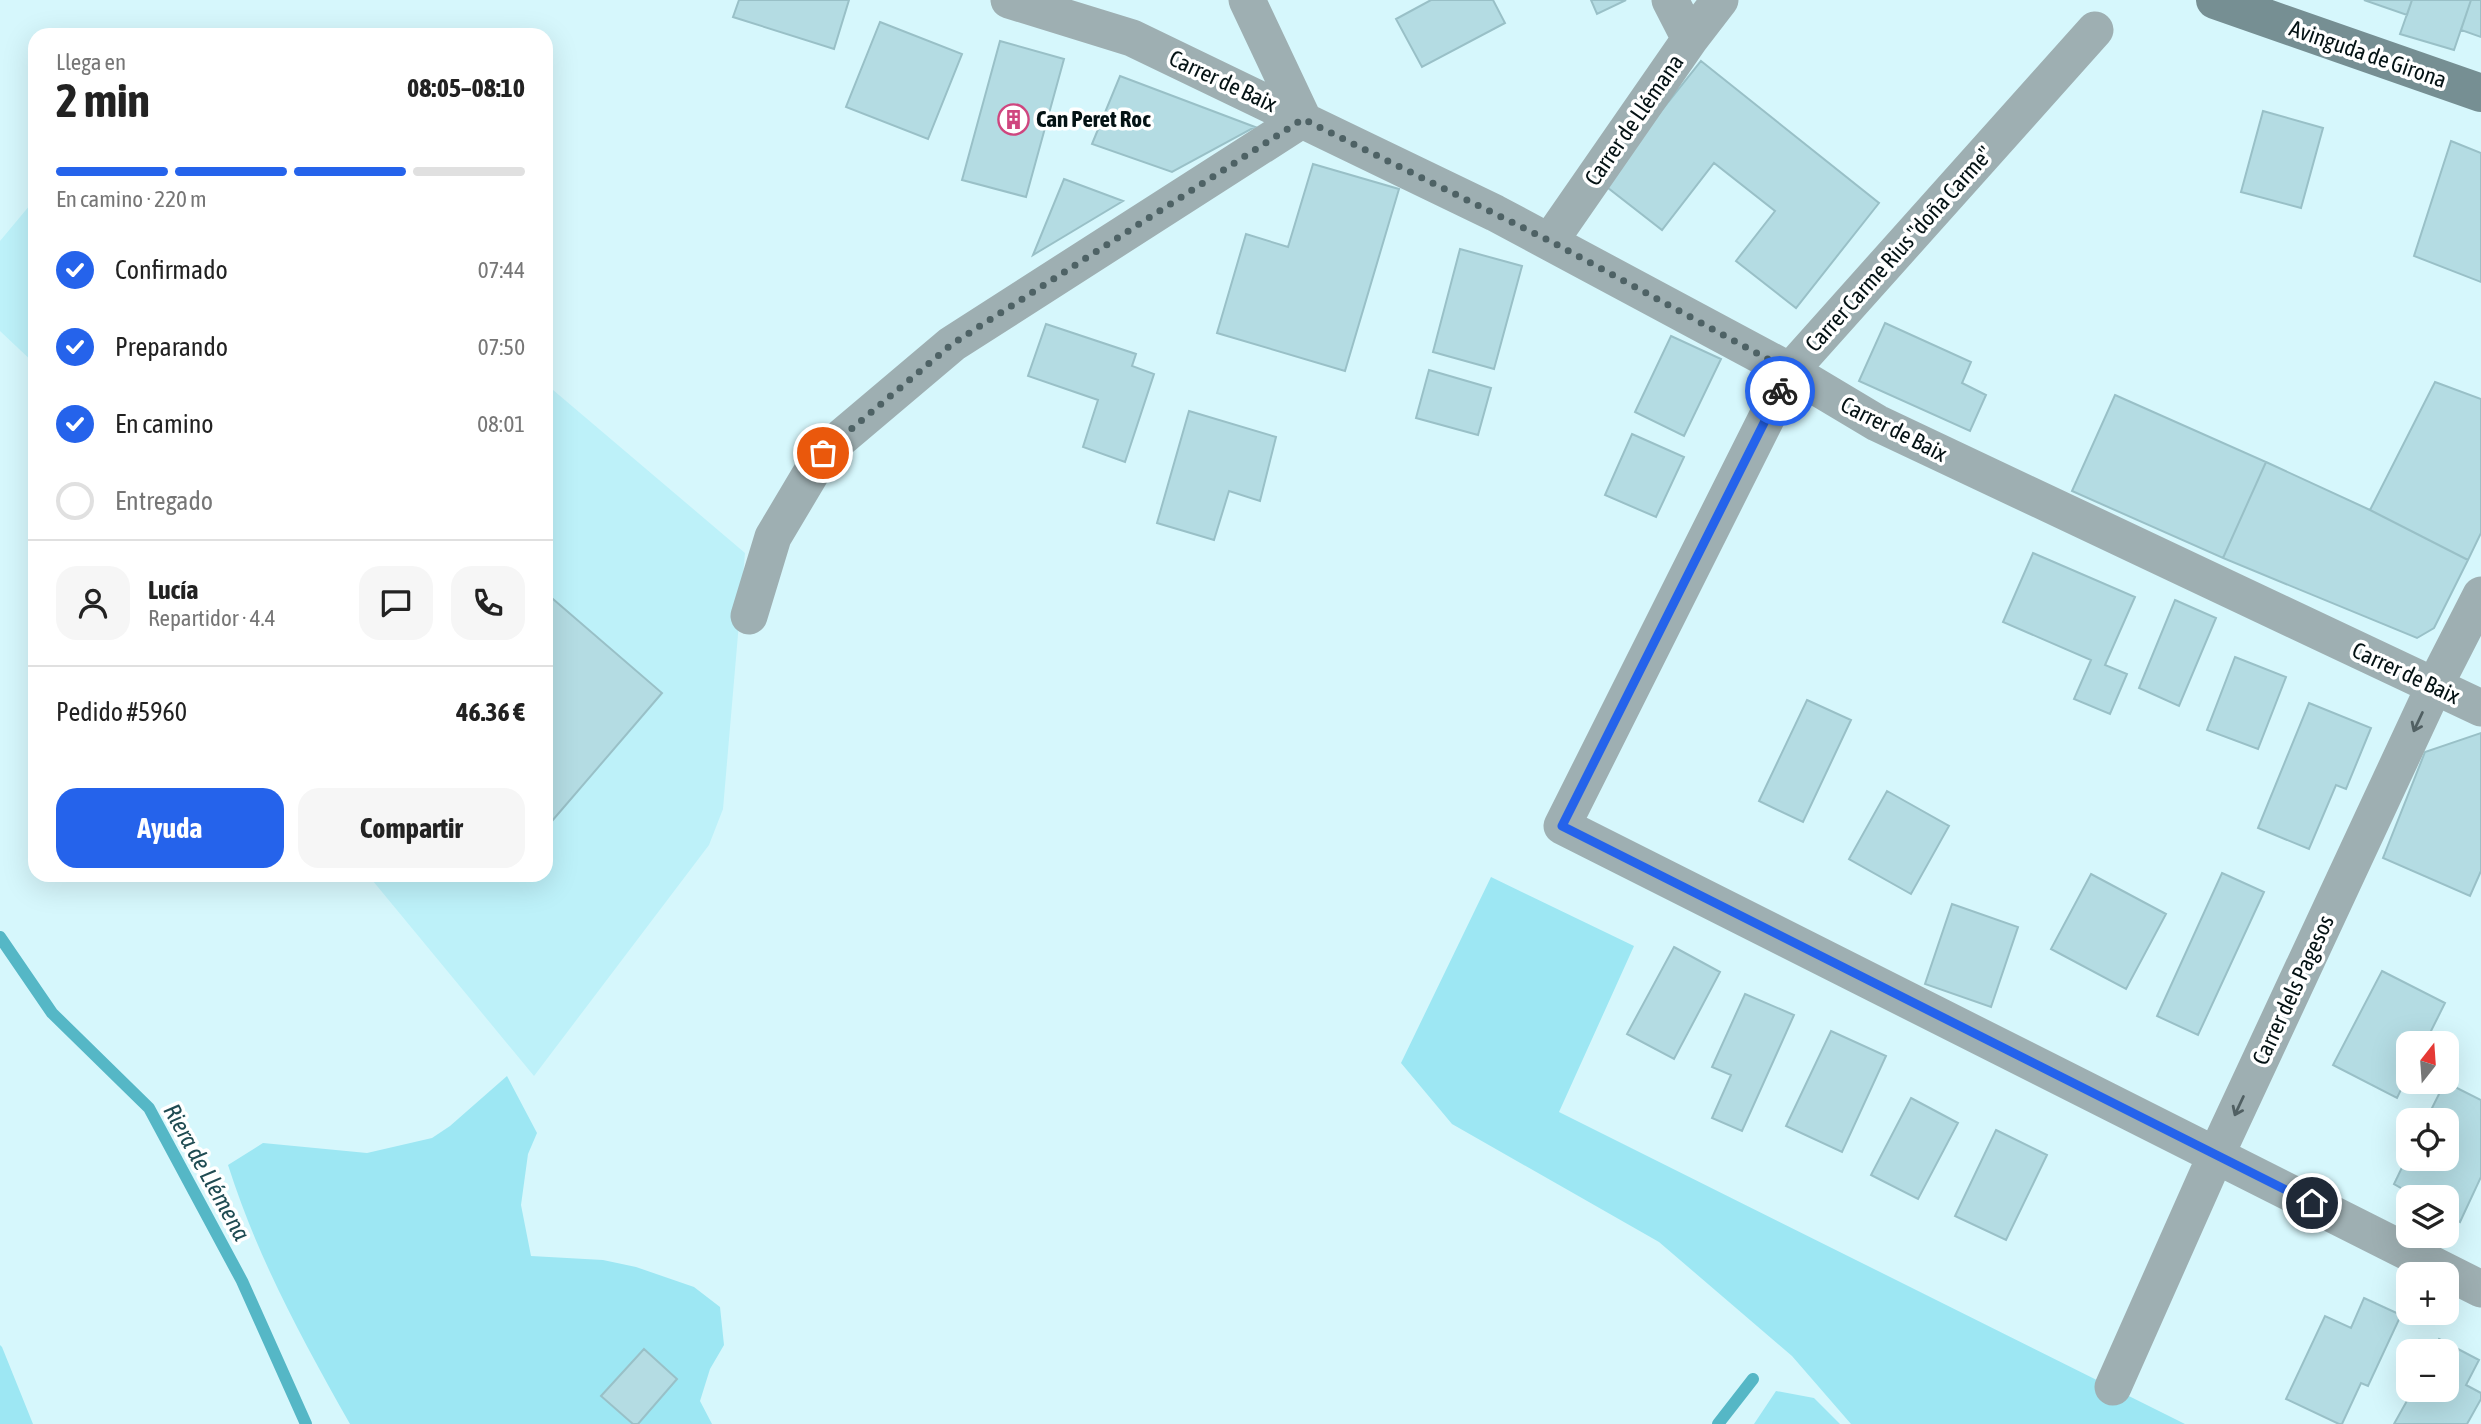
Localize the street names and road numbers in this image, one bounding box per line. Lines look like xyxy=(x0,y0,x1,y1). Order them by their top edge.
street label: Avinguda de Girona xyxy=(2286,15,2450,93)
street label: Carrer de Baix xyxy=(1165,45,1281,117)
street label: Carrer de Llémana xyxy=(1579,50,1689,190)
street label: Carrer Carme Rius "doña Carme" xyxy=(1800,141,1998,357)
street label: Carrer de Baix xyxy=(1837,391,1951,467)
street label: Carrer de Baix xyxy=(2348,637,2464,709)
street label: Carrer dels Pagesos xyxy=(2247,911,2339,1069)

